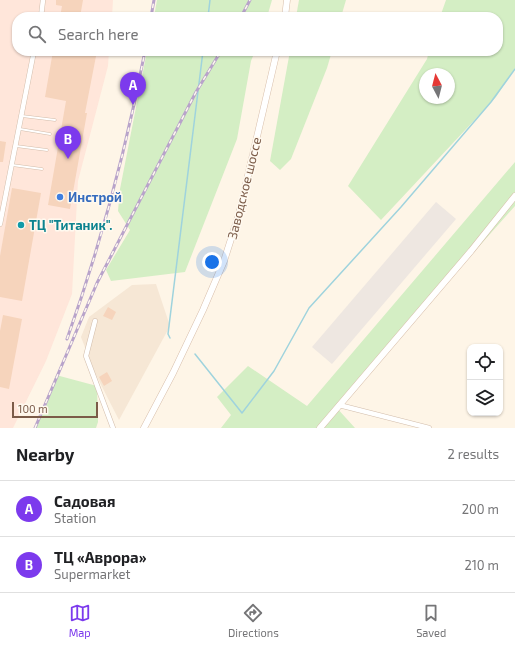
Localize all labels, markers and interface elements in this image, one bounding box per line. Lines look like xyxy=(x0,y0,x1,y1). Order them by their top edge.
search box xyxy=(12,12,503,56)
icon: search xyxy=(26,23,48,45)
text: Search here xyxy=(58,25,139,43)
north arrow xyxy=(419,68,455,104)
pin: A xyxy=(120,72,146,105)
pin: B xyxy=(55,126,81,159)
street label: Заводское шоссе xyxy=(224,135,264,241)
place label: Инстрой xyxy=(68,189,122,205)
marker: Инстрой xyxy=(55,192,65,202)
place label: ТЦ "Титаник". xyxy=(29,217,112,233)
marker: ТЦ "Титаник". xyxy=(16,220,26,230)
your location xyxy=(202,252,222,272)
map controls xyxy=(467,344,503,416)
button: locate xyxy=(467,344,503,380)
button: layers xyxy=(467,380,503,416)
scale bar xyxy=(12,400,98,419)
text: 100 m xyxy=(18,402,48,415)
text: Nearby xyxy=(16,444,74,464)
text: 2 results xyxy=(447,446,499,462)
text: Садовая xyxy=(54,492,115,510)
text: A xyxy=(25,501,33,517)
text: 200 m xyxy=(462,501,499,517)
text: Station xyxy=(54,510,96,526)
text: ТЦ «Аврора» xyxy=(54,548,147,566)
text: B xyxy=(25,557,33,573)
text: 210 m xyxy=(464,557,499,573)
text: Supermarket xyxy=(54,566,131,582)
tab: Map xyxy=(69,602,91,639)
tab: Directions xyxy=(228,602,279,639)
tab: Saved xyxy=(416,602,446,639)

